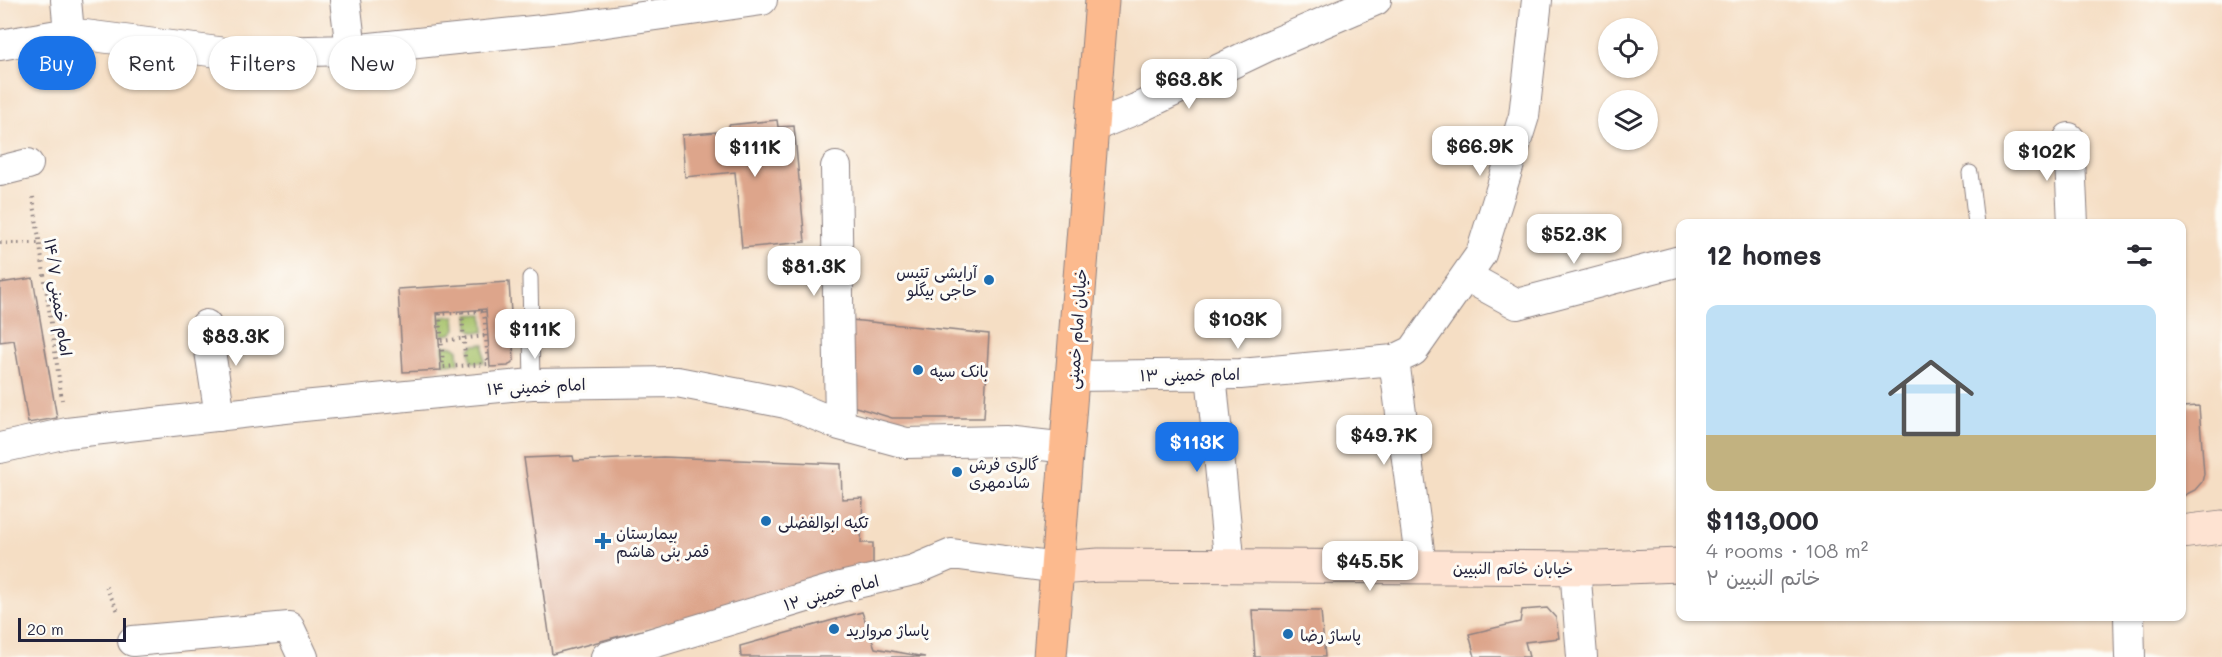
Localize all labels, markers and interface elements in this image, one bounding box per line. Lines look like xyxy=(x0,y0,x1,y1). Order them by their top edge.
map controls xyxy=(1598,18,1658,150)
button: locate xyxy=(1598,18,1658,78)
chip: Buy xyxy=(18,36,96,90)
chip: Rent xyxy=(108,36,197,90)
chip: Filters xyxy=(209,36,317,90)
chip: New xyxy=(329,36,416,90)
pin: $63.8K xyxy=(1140,59,1238,110)
text: $63.8K xyxy=(1155,65,1223,91)
button: layers xyxy=(1598,90,1658,150)
pin: $66.9K xyxy=(1431,126,1529,177)
pin: $111K xyxy=(713,127,797,178)
pin: $102K xyxy=(2005,131,2089,182)
text: $66.9K xyxy=(1446,132,1514,158)
text: $111K xyxy=(729,133,781,159)
text: $102K xyxy=(2018,137,2076,163)
pin: $52.3K xyxy=(1525,214,1623,265)
text: $52.3K xyxy=(1541,220,1607,246)
street label: امام خمینی ۱۴/۷ xyxy=(37,237,78,358)
text: 12 homes xyxy=(1706,238,1822,272)
icon: filters xyxy=(2123,239,2156,272)
pin: $81.3K xyxy=(765,246,863,297)
text: $81.3K xyxy=(782,252,846,278)
place label: آرایشی تتیس حاجی بیگلو xyxy=(896,261,978,301)
street label: خیابان امام خمینی xyxy=(1061,268,1094,390)
marker: آرایشی تتیس حاجی بیگلو xyxy=(982,273,996,287)
pin: $103K xyxy=(1196,299,1280,350)
text: $103K xyxy=(1208,305,1268,331)
pin: $111K xyxy=(493,309,577,360)
text: $111K xyxy=(509,315,561,341)
pin: $83.3K xyxy=(187,316,285,367)
text: $83.3K xyxy=(202,322,270,348)
icon: home xyxy=(1877,344,1985,452)
place label: بانک سپه xyxy=(930,360,989,382)
marker: بانک سپه xyxy=(911,363,925,377)
street label: امام خمینی ۱۳ xyxy=(1140,363,1240,388)
street label: امام خمینی ۱۴ xyxy=(486,373,586,402)
pin: $49.7K xyxy=(1335,415,1433,466)
text: $49.7K xyxy=(1350,421,1418,447)
pin: $113K xyxy=(1155,422,1239,473)
text: $113K xyxy=(1169,428,1225,454)
place label: گالری فرش شادمهری xyxy=(969,453,1039,492)
marker: گالری فرش شادمهری xyxy=(950,465,964,479)
text: $113,000 xyxy=(1706,503,1819,537)
place label: تکیه ابوالفضلی xyxy=(778,511,869,533)
marker: تکیه ابوالفضلی xyxy=(759,514,773,528)
place label: بیمارستان قمر بنی هاشم xyxy=(616,522,709,564)
marker: بیمارستان قمر بنی هاشم xyxy=(594,532,612,550)
text: 4 rooms · 108 m² xyxy=(1706,537,1868,563)
pin: $45.5K xyxy=(1321,541,1419,592)
text: $45.5K xyxy=(1336,547,1404,573)
street label: خیابان خاتم النبیین xyxy=(1453,557,1573,581)
text: خاتم النبیین ۲ xyxy=(1706,564,1820,590)
street label: امام خمینی ۱۲ xyxy=(781,569,882,618)
scale bar xyxy=(18,615,126,642)
text: 20 m xyxy=(27,618,64,639)
place label: پاساژ مروارید xyxy=(846,619,930,641)
marker: پاساژ مروارید xyxy=(827,622,841,636)
place label: پاساژ رضا xyxy=(1300,624,1361,646)
marker: پاساژ رضا xyxy=(1281,627,1295,641)

